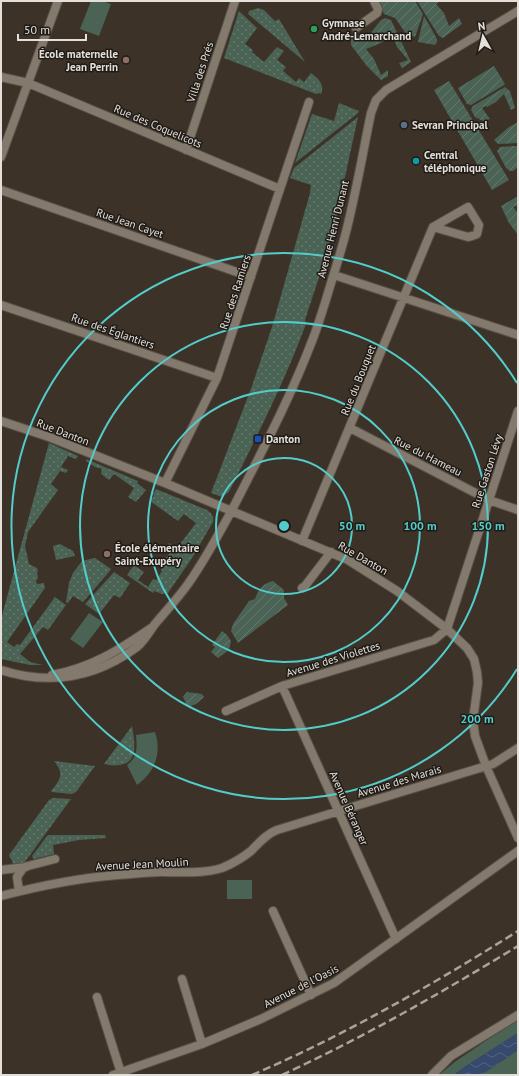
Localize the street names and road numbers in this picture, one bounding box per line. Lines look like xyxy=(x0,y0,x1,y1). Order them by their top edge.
street label: Villa des Prés xyxy=(183,40,216,105)
street label: Rue des Coquelicots xyxy=(112,101,204,151)
street label: Avenue Henri Dunant xyxy=(314,178,352,279)
street label: Rue Jean Cayet xyxy=(95,205,166,241)
street label: Rue des Ramiers xyxy=(216,253,254,331)
street label: Rue des Églantiers xyxy=(70,310,157,352)
street label: Rue du Bouquet xyxy=(337,342,379,417)
street label: Rue Danton xyxy=(35,416,91,448)
street label: Rue Gaston Lévy xyxy=(468,431,506,510)
street label: Rue du Hameau xyxy=(392,433,464,479)
street label: Rue Danton xyxy=(336,538,390,578)
street label: Avenue des Violettes xyxy=(284,638,382,680)
street label: Avenue des Marais xyxy=(355,761,443,800)
street label: Avenue Béranger xyxy=(326,769,372,848)
street label: Avenue Jean Moulin xyxy=(95,855,189,873)
street label: Avenue de l'Oasis xyxy=(261,961,341,1011)

